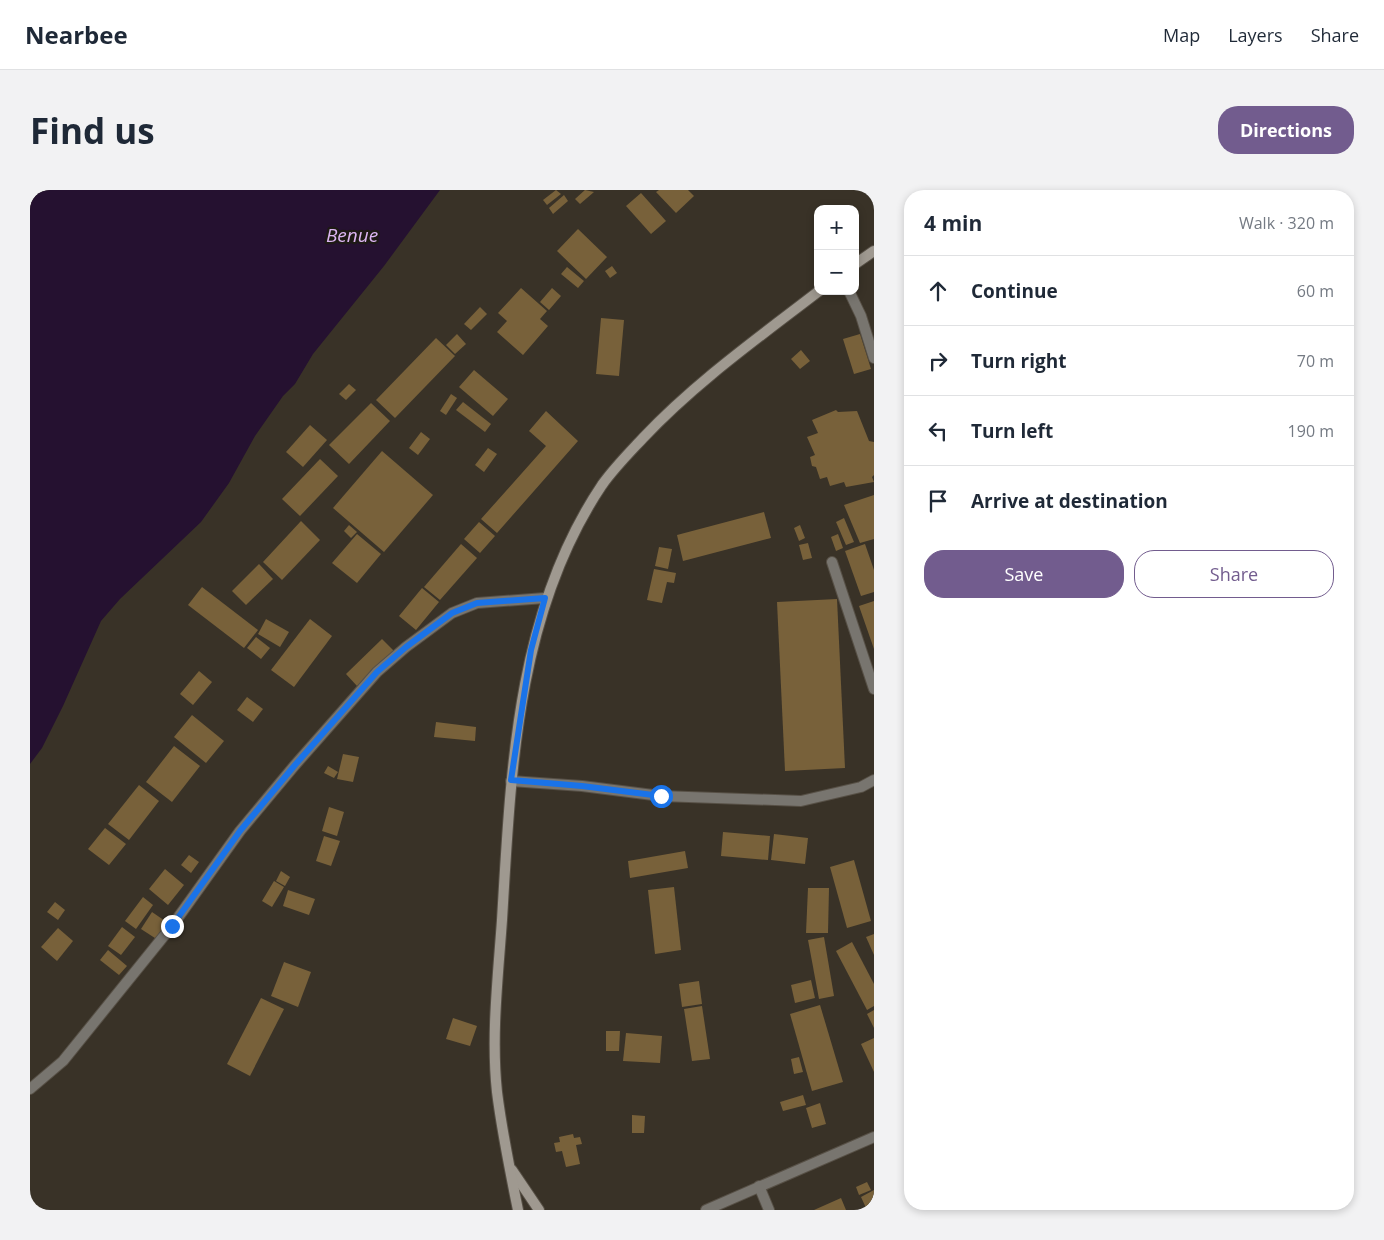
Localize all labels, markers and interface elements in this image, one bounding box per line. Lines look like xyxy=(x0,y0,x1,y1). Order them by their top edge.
text: Nearbee xyxy=(25,18,128,51)
text: Map xyxy=(1163,23,1200,47)
text: Layers xyxy=(1228,23,1283,47)
text: Share xyxy=(1311,23,1359,47)
button: Directions xyxy=(1218,106,1354,154)
text: Find us xyxy=(30,107,155,154)
map controls xyxy=(814,205,859,295)
button: + xyxy=(814,205,859,250)
text: 4 min xyxy=(924,209,982,237)
text: Walk · 320 m xyxy=(1239,212,1334,234)
water label: Benue xyxy=(326,222,378,248)
button: − xyxy=(814,250,859,295)
icon: ahead xyxy=(924,277,952,305)
text: Continue xyxy=(971,278,1058,304)
text: 60 m xyxy=(1297,280,1334,302)
icon: right xyxy=(924,347,952,375)
text: Turn right xyxy=(971,348,1066,374)
text: 70 m xyxy=(1297,350,1334,372)
icon: left xyxy=(924,417,952,445)
text: Turn left xyxy=(971,418,1053,444)
text: 190 m xyxy=(1288,420,1334,442)
icon: arrive xyxy=(924,487,952,515)
text: Arrive at destination xyxy=(971,488,1168,514)
button: Save xyxy=(924,550,1124,598)
button: Share xyxy=(1134,550,1334,598)
route start xyxy=(650,785,673,808)
route end xyxy=(161,915,184,938)

